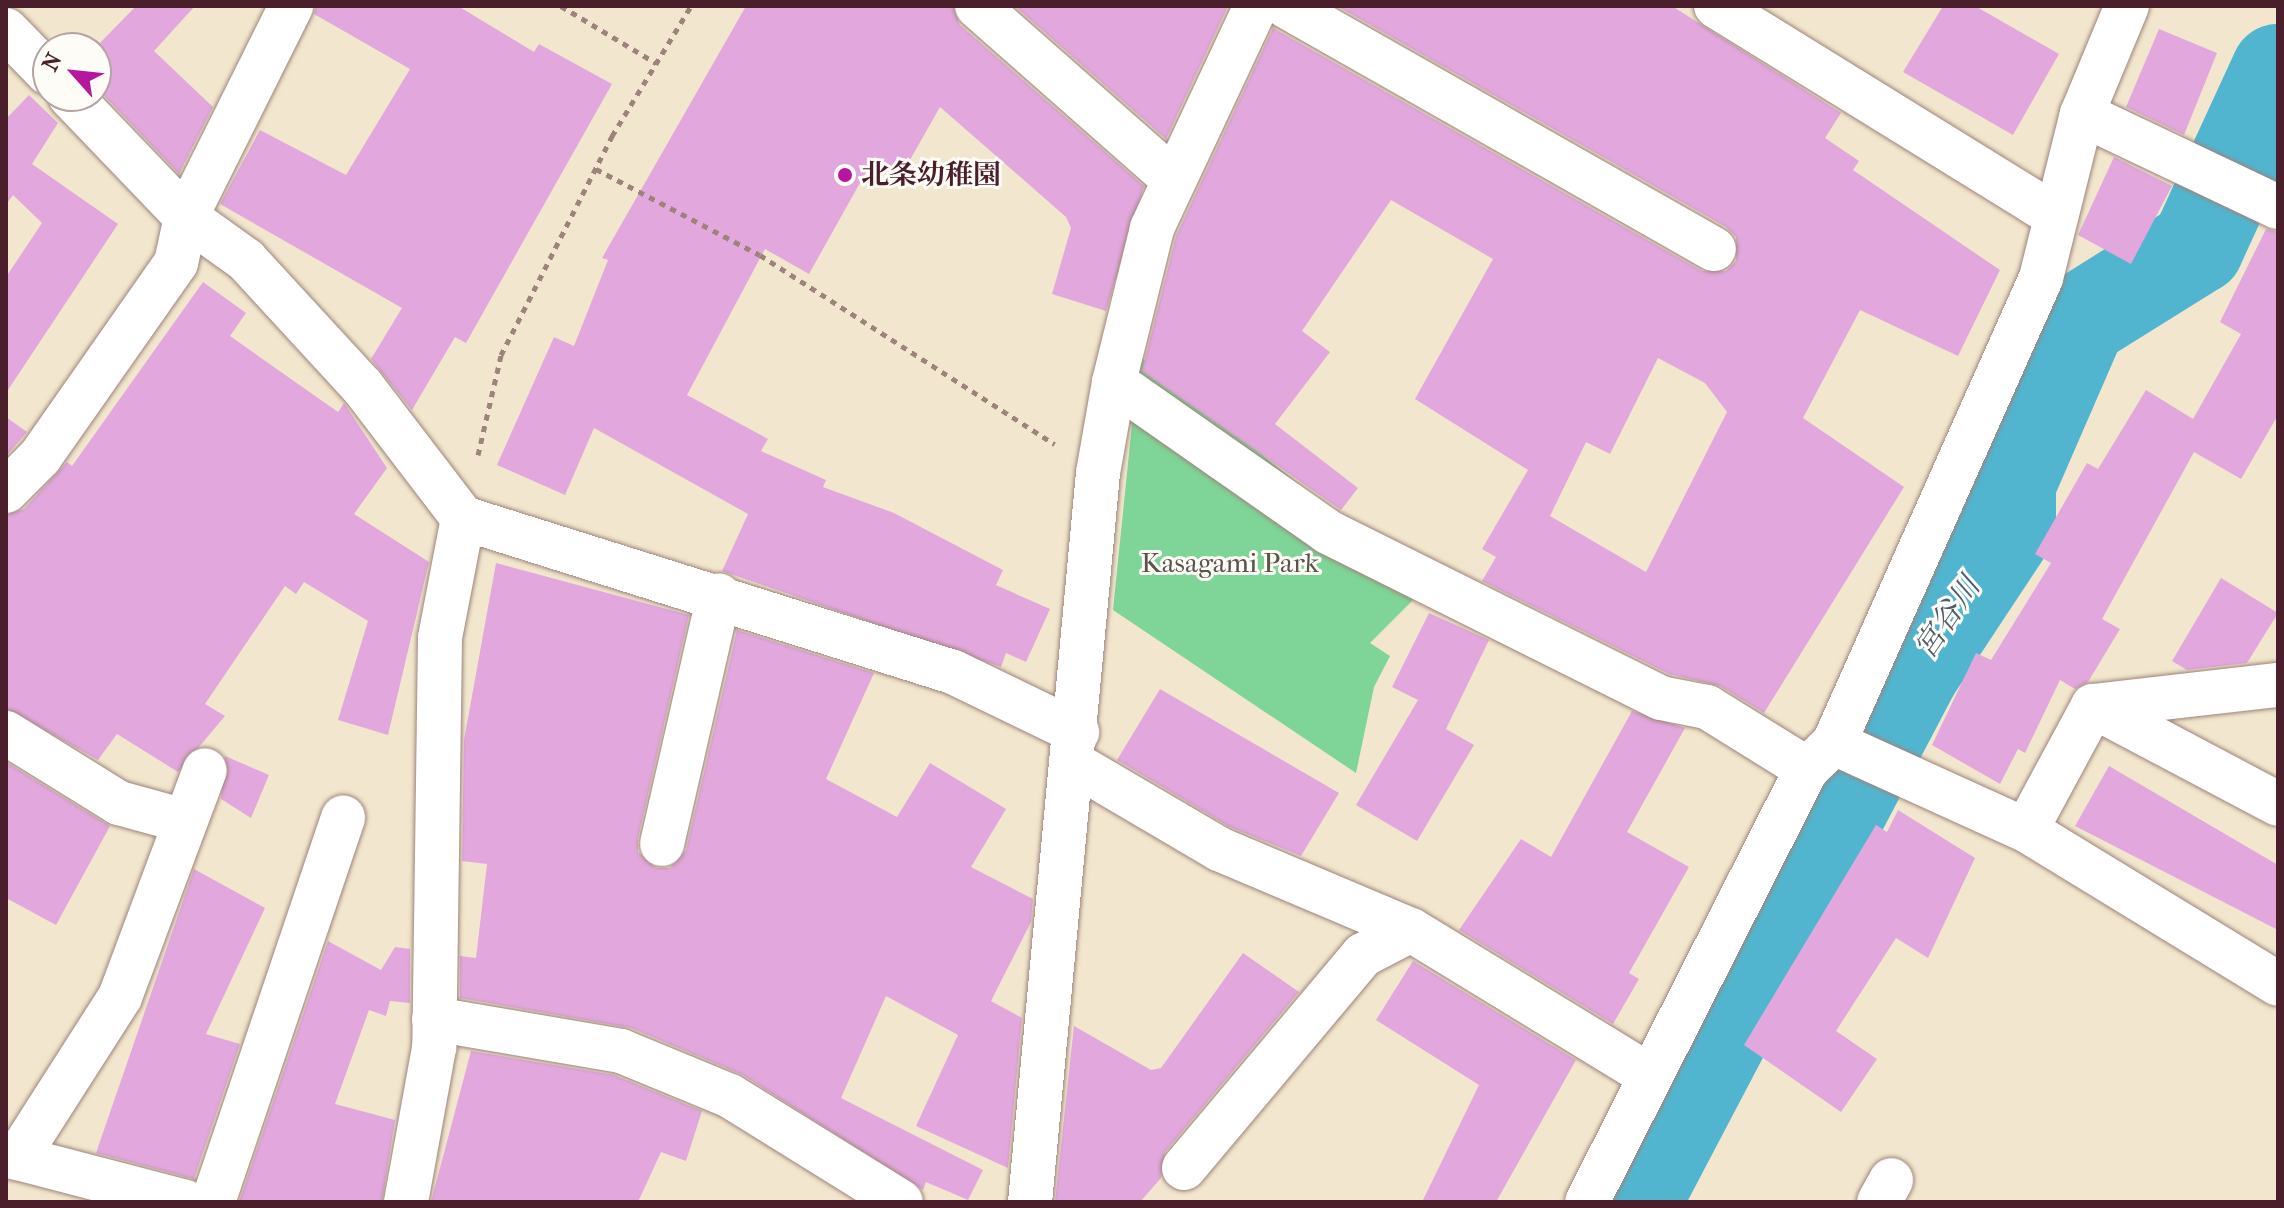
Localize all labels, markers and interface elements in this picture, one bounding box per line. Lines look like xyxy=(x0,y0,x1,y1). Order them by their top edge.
north arrow xyxy=(32,32,112,112)
text: N xyxy=(37,49,68,75)
place label: 北条幼稚園 xyxy=(861,158,1001,192)
marker: 北条幼稚園 xyxy=(836,166,854,184)
park label: Kasagami Park xyxy=(1141,546,1319,580)
water label: 宮谷川 xyxy=(1908,571,1988,665)

